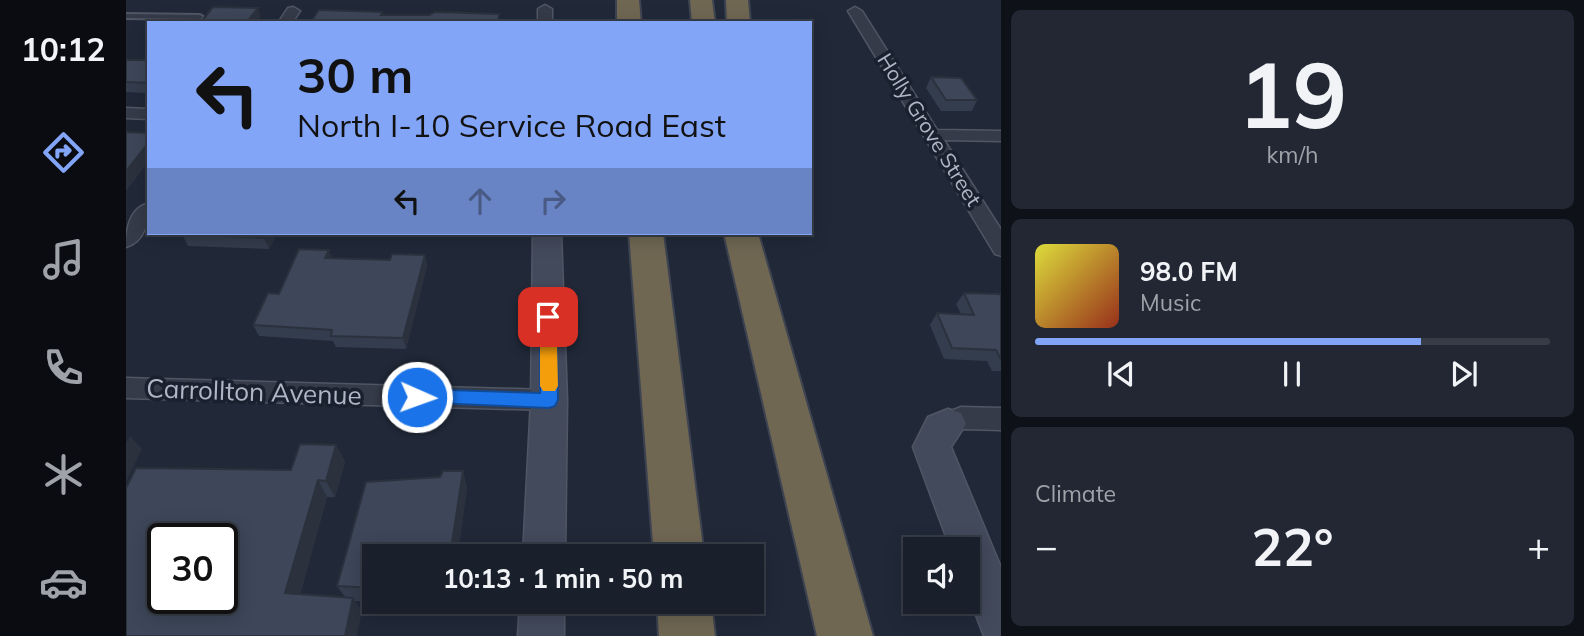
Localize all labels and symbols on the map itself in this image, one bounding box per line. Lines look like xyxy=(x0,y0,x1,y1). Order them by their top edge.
street label: Holly Grove Street xyxy=(872,48,987,211)
pin xyxy=(518,287,578,347)
position arrow xyxy=(380,360,454,434)
street label: Carrollton Avenue xyxy=(146,371,362,412)
speed limit sign: 30 xyxy=(147,523,238,614)

